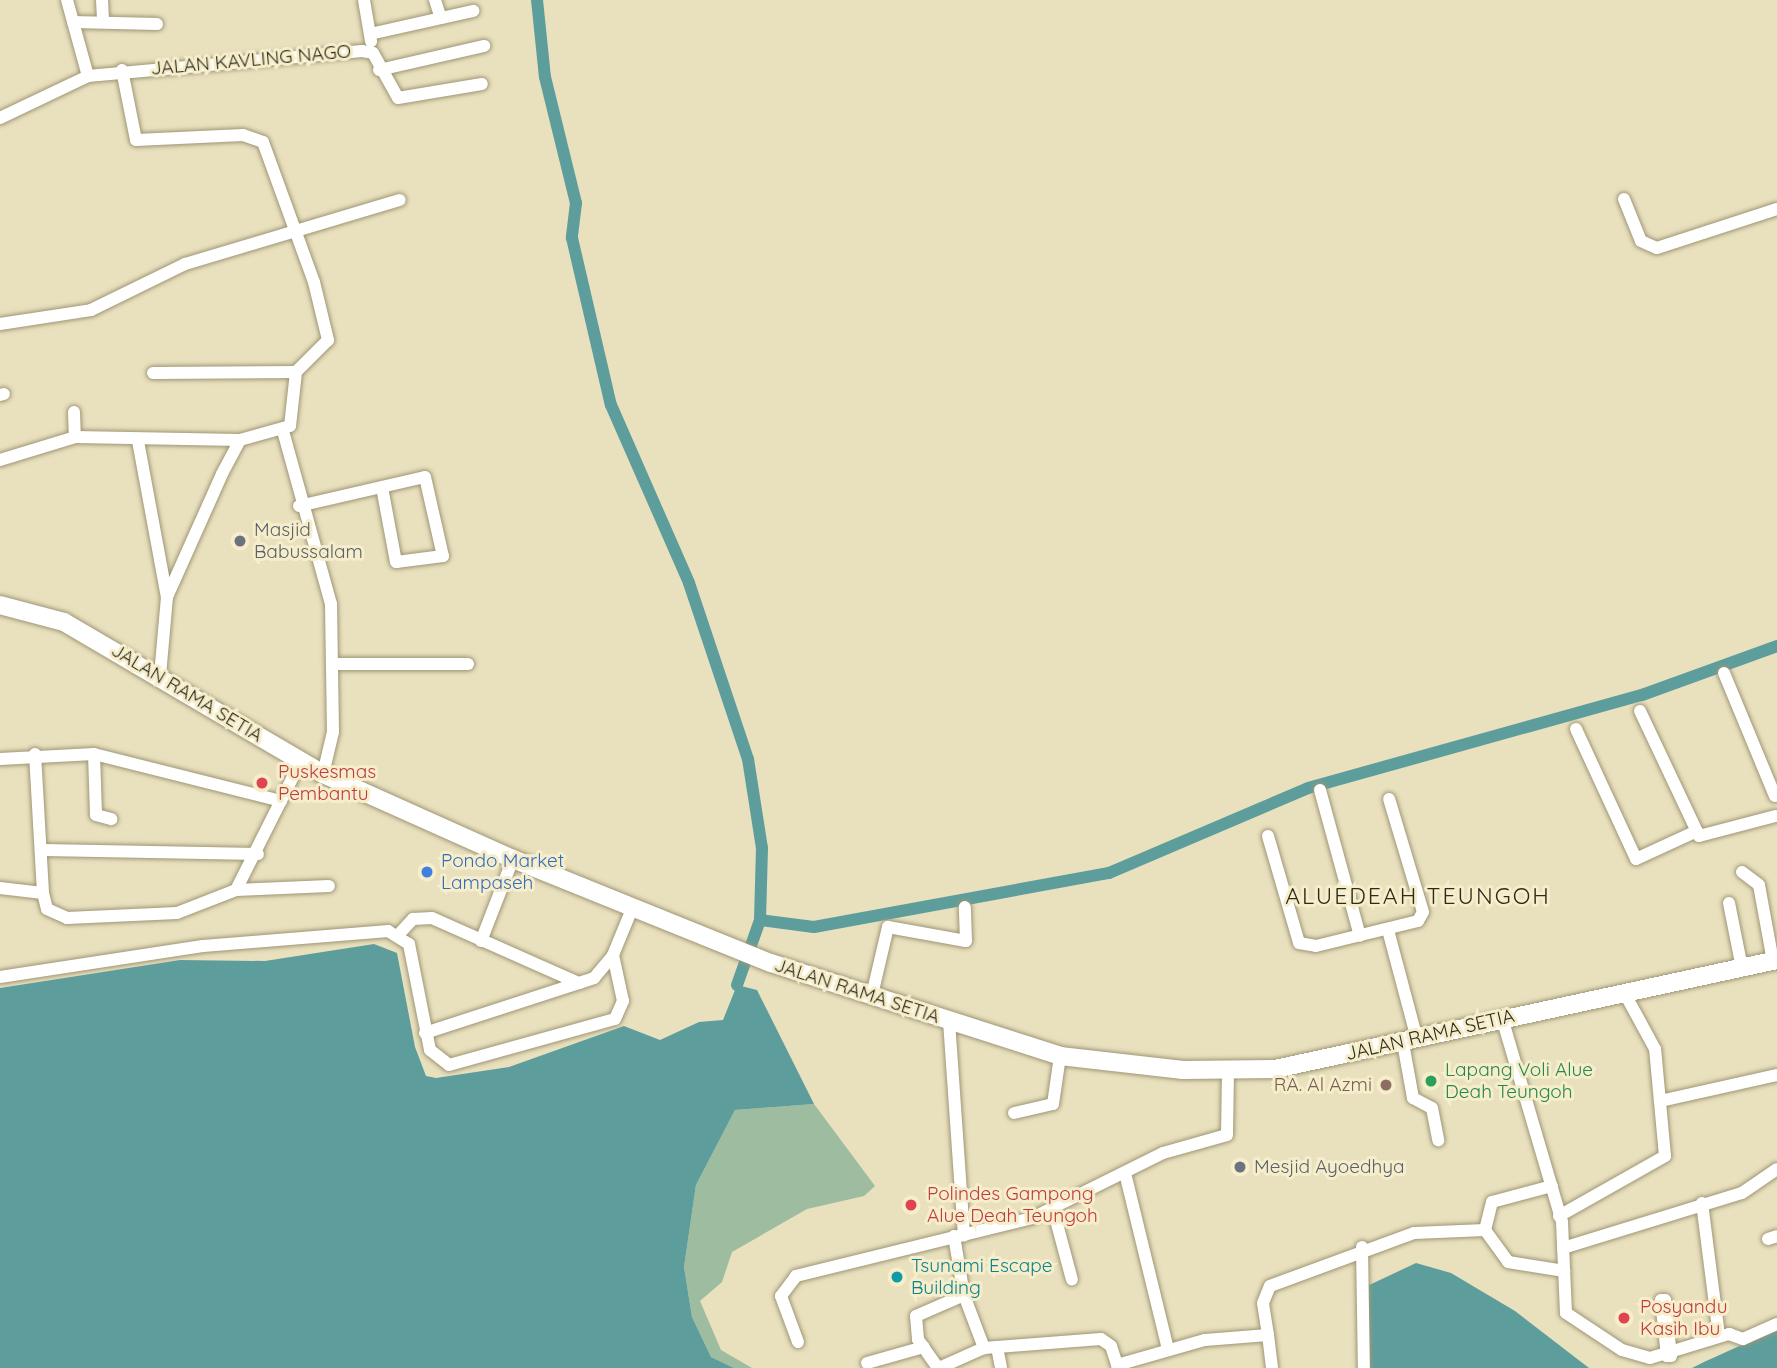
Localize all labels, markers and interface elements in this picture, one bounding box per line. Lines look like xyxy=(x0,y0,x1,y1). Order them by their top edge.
street label: JALAN KAVLING NAGO xyxy=(150,40,352,80)
place label: Masjid Babussalam xyxy=(254,519,363,563)
marker: Masjid Babussalam xyxy=(232,533,248,549)
street label: JALAN RAMA SETIA xyxy=(107,639,267,747)
place label: Puskesmas Pembantu xyxy=(278,761,376,805)
marker: Puskesmas Pembantu xyxy=(252,773,272,793)
place label: Pondo Market Lampaseh xyxy=(441,850,564,894)
marker: Pondo Market Lampaseh xyxy=(419,864,435,880)
district label: ALUEDEAH TEUNGOH xyxy=(1287,882,1549,910)
street label: JALAN RAMA SETIA xyxy=(771,954,943,1028)
street label: JALAN RAMA SETIA xyxy=(1343,1004,1517,1066)
place label: Lapang Voli Alue Deah Teungoh xyxy=(1445,1059,1593,1103)
marker: Lapang Voli Alue Deah Teungoh xyxy=(1423,1073,1439,1089)
place label: RA. Al Azmi xyxy=(1274,1074,1372,1096)
marker: RA. Al Azmi xyxy=(1378,1077,1394,1093)
place label: Mesjid Ayoedhya xyxy=(1254,1156,1404,1178)
marker: Mesjid Ayoedhya xyxy=(1232,1159,1248,1175)
place label: Polindes Gampong Alue Deah Teungoh xyxy=(927,1183,1098,1227)
marker: Polindes Gampong Alue Deah Teungoh xyxy=(901,1195,921,1215)
place label: Tsunami Escape Building xyxy=(911,1255,1052,1299)
marker: Tsunami Escape Building xyxy=(889,1269,905,1285)
place label: Posyandu Kasih Ibu xyxy=(1640,1296,1727,1340)
marker: Posyandu Kasih Ibu xyxy=(1614,1308,1634,1328)

